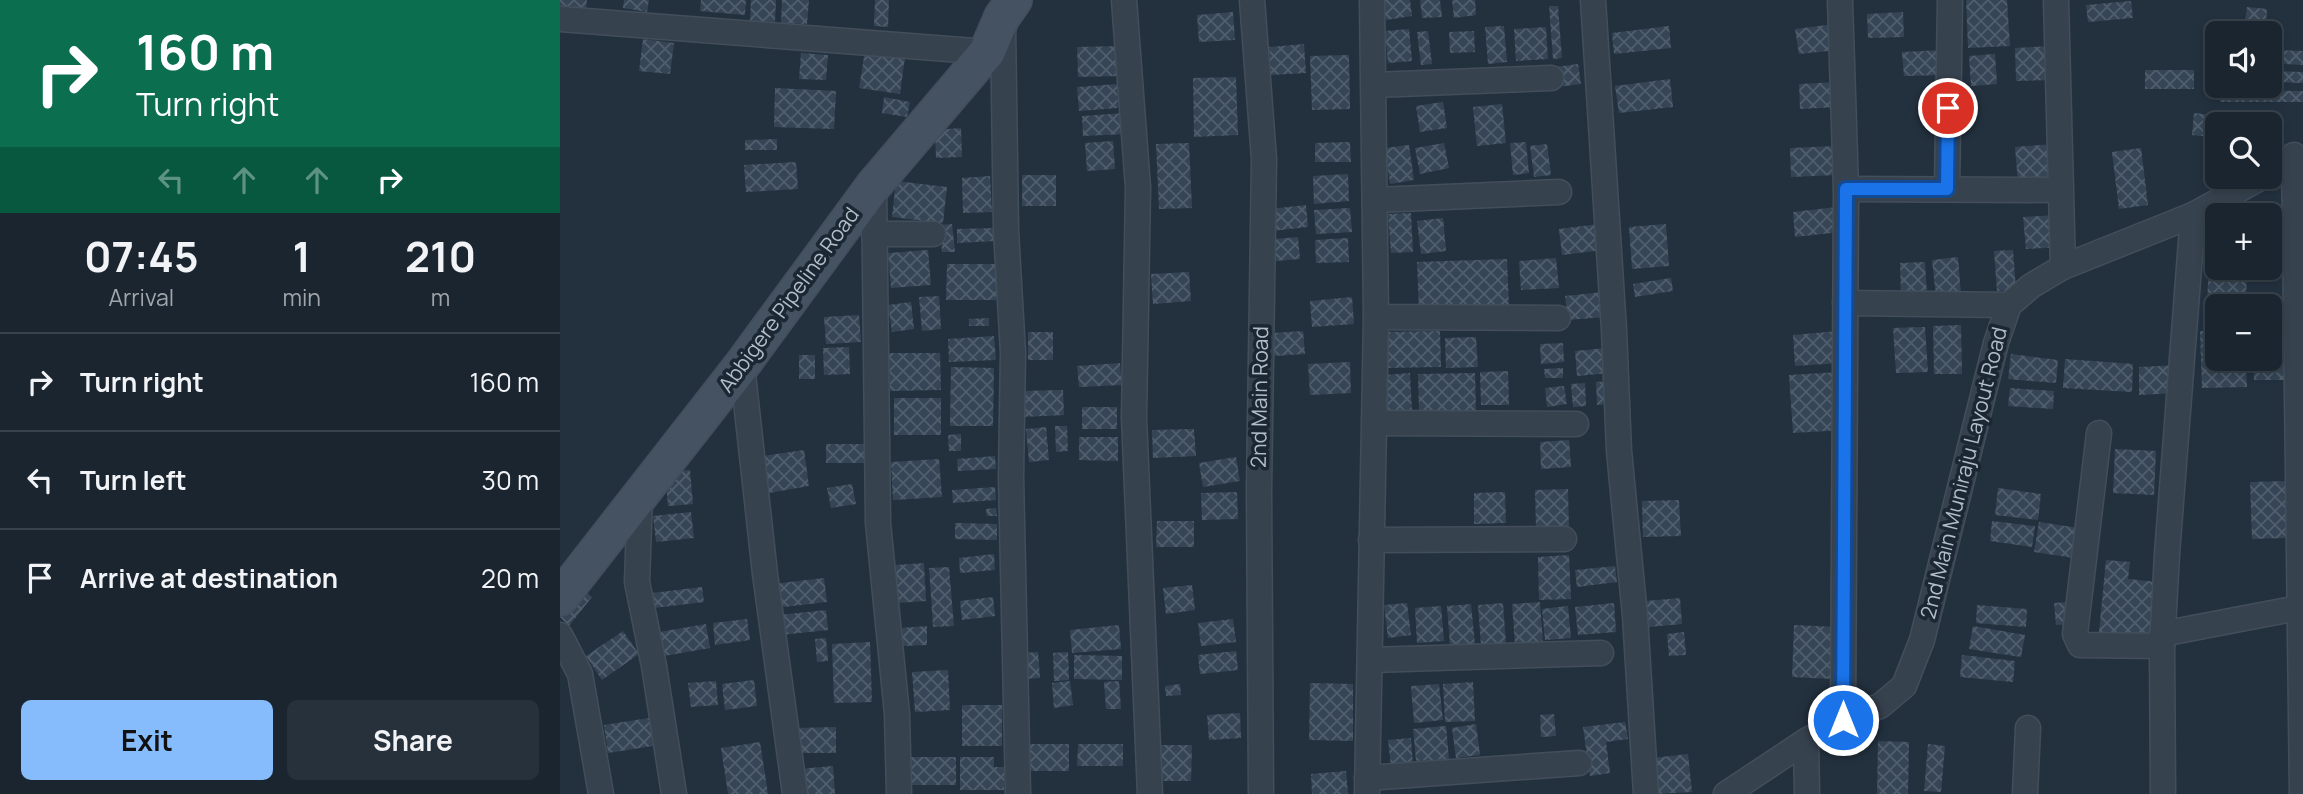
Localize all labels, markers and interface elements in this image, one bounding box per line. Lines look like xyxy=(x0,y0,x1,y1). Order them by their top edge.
text: 160 m xyxy=(136,18,274,85)
map controls xyxy=(2205,21,2282,371)
button: sound xyxy=(2205,21,2282,98)
icon: right xyxy=(21,28,112,119)
pin xyxy=(1918,78,1978,138)
text: Turn right xyxy=(136,82,279,126)
icon: arrive xyxy=(1929,89,1967,127)
button: search xyxy=(2205,112,2282,189)
icon: left xyxy=(152,161,190,199)
icon: ahead xyxy=(225,161,263,199)
icon: ahead xyxy=(298,161,336,199)
icon: right xyxy=(371,161,409,199)
street label: Abbigere Pipeline Road xyxy=(712,201,865,398)
button: + xyxy=(2205,203,2282,280)
text: 07:45 xyxy=(84,227,199,285)
text: 1 xyxy=(293,227,311,285)
text: 210 xyxy=(405,227,476,285)
text: Arrival xyxy=(108,281,174,313)
text: min xyxy=(282,281,321,313)
text: m xyxy=(431,281,450,313)
button: − xyxy=(2205,294,2282,371)
street label: 2nd Main Muniraju Layout Road xyxy=(1913,324,2013,622)
street label: 2nd Main Road xyxy=(1244,326,1274,468)
icon: right xyxy=(21,363,59,401)
text: Turn right xyxy=(80,364,204,400)
text: 160 m xyxy=(470,364,539,400)
icon: left xyxy=(21,461,59,499)
text: Turn left xyxy=(80,462,187,498)
text: 30 m xyxy=(482,462,539,498)
icon: arrive xyxy=(21,559,59,597)
text: Arrive at destination xyxy=(80,560,338,596)
text: 20 m xyxy=(481,560,539,596)
position arrow xyxy=(1806,683,1880,757)
button: Exit xyxy=(21,700,273,780)
button: Share xyxy=(287,700,539,780)

